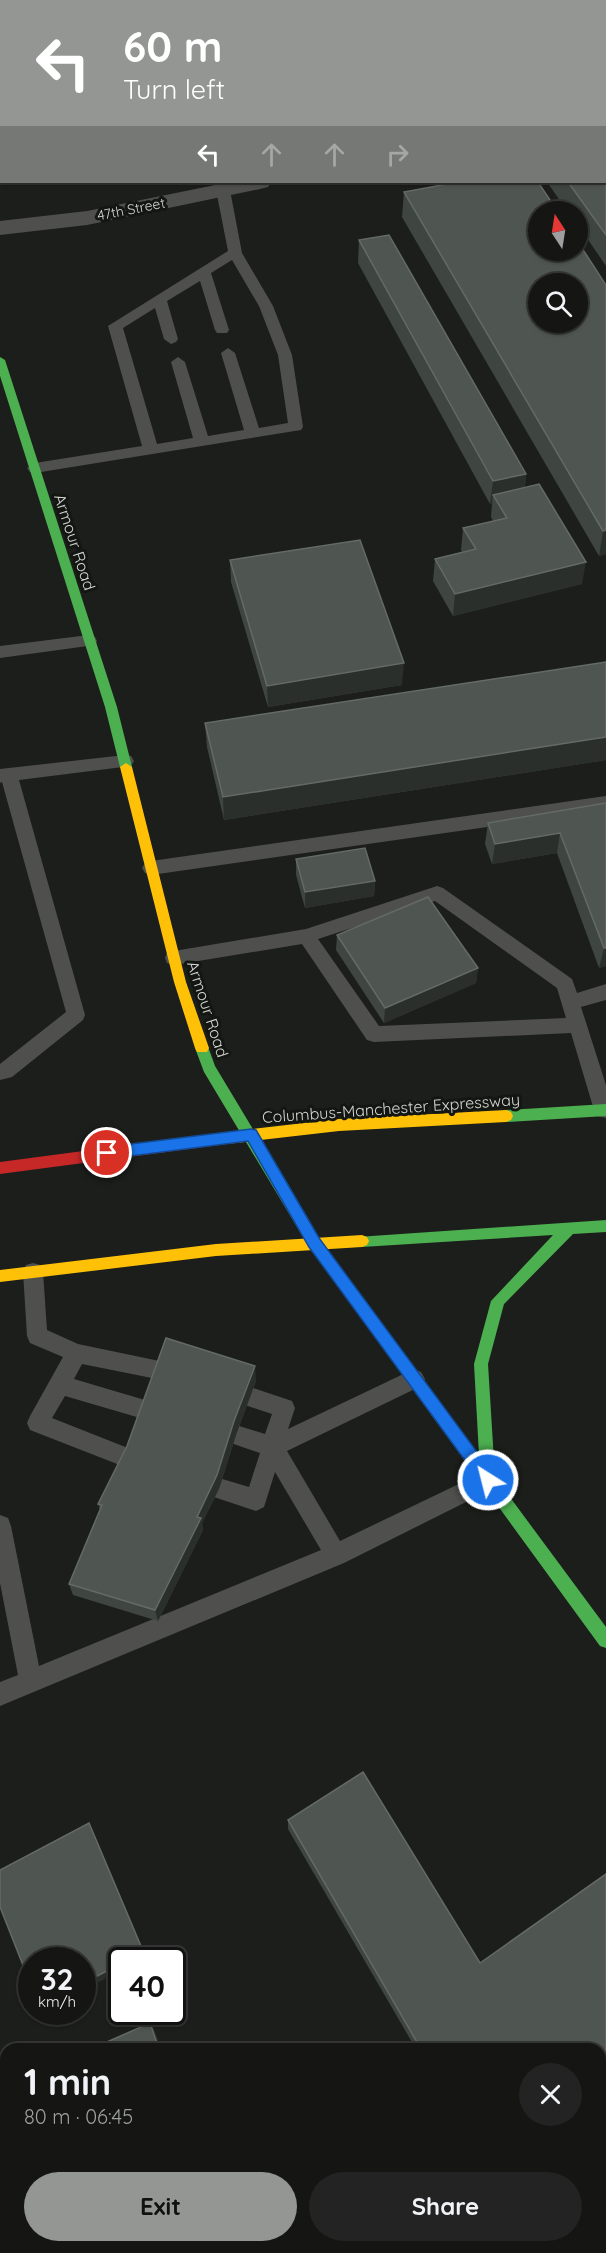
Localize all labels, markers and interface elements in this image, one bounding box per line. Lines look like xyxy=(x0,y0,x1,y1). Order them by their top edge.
text: 60 m xyxy=(123,20,223,73)
icon: left xyxy=(24,24,102,102)
text: Turn left xyxy=(123,72,225,106)
icon: left xyxy=(192,138,225,171)
icon: ahead xyxy=(255,138,288,171)
icon: ahead xyxy=(318,138,351,171)
icon: right xyxy=(381,138,414,171)
street label: 47th Street xyxy=(95,194,167,224)
north arrow xyxy=(528,201,588,261)
map controls xyxy=(528,201,588,333)
button: search xyxy=(528,273,588,333)
street label: Armour Road xyxy=(50,491,100,593)
street label: Armour Road xyxy=(183,958,233,1060)
street label: Columbus-Manchester Expressway xyxy=(261,1089,521,1127)
pin xyxy=(81,1127,132,1178)
icon: arrive xyxy=(90,1136,123,1169)
position arrow xyxy=(456,1448,520,1512)
speed limit sign: 40 xyxy=(108,1947,186,2025)
text: 32 xyxy=(40,1960,74,1998)
text: km/h xyxy=(38,1992,76,2011)
text: 1 min xyxy=(24,2059,111,2104)
button: close xyxy=(519,2063,582,2126)
text: 80 m · 06:45 xyxy=(24,2104,133,2129)
button: Exit xyxy=(24,2172,297,2241)
button: Share xyxy=(309,2172,582,2241)

